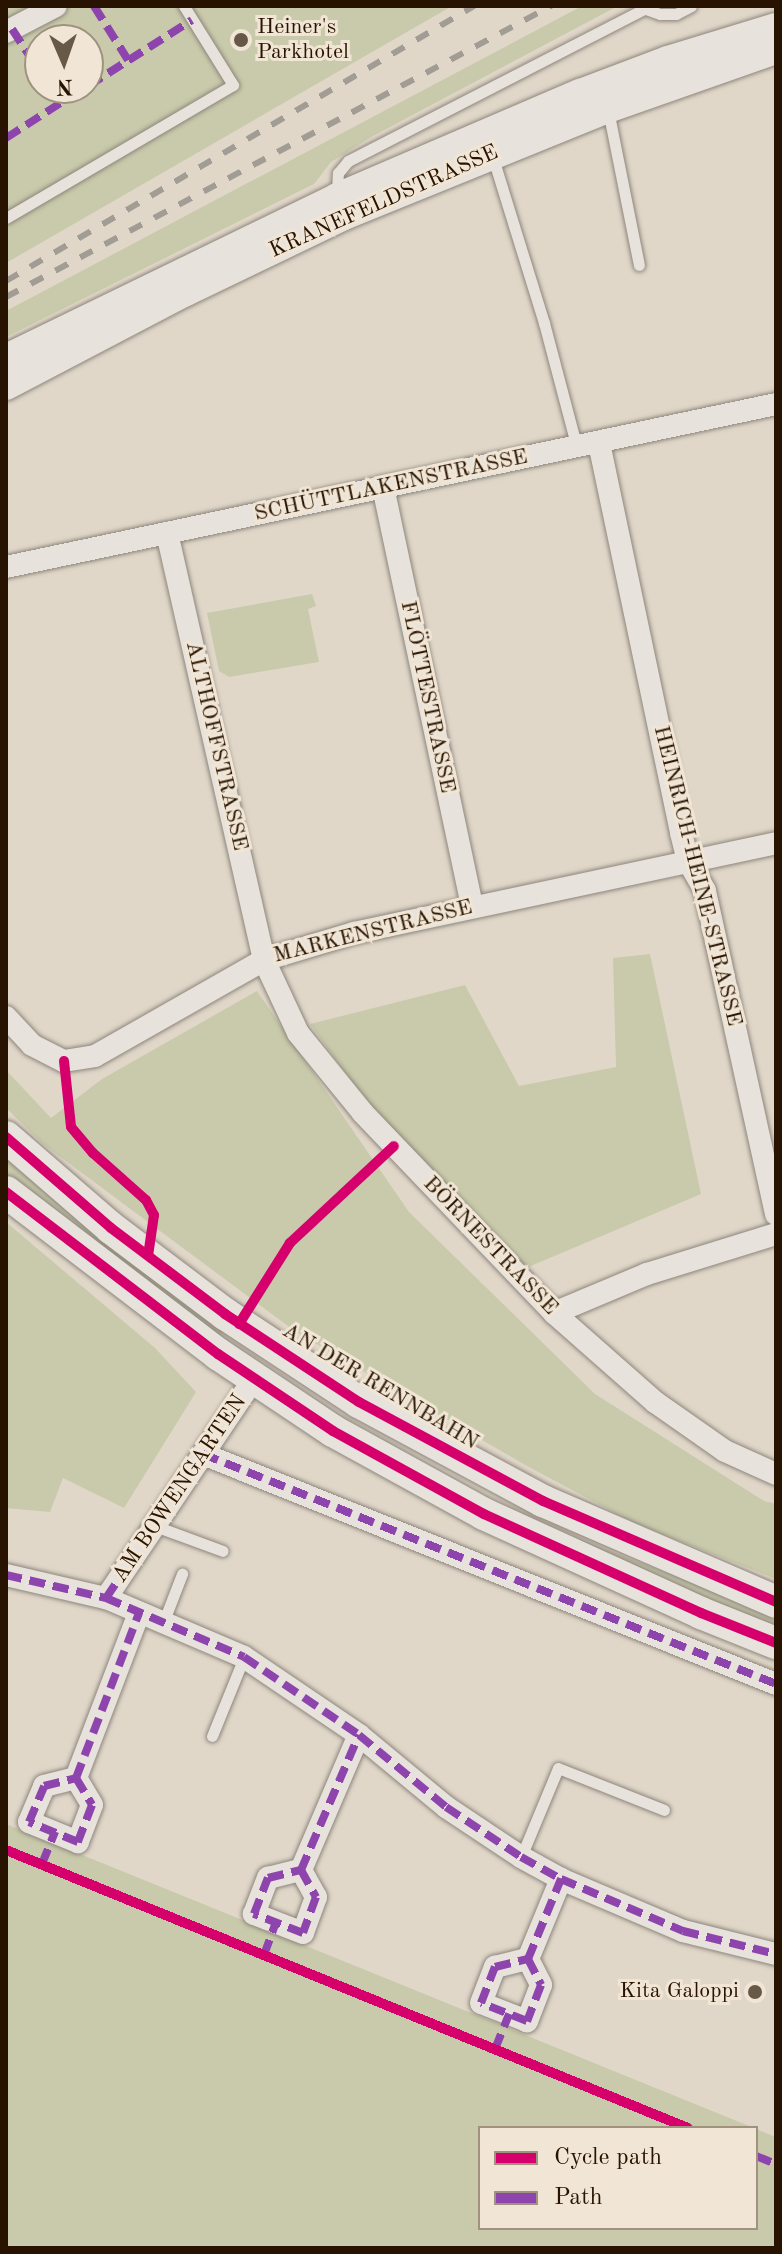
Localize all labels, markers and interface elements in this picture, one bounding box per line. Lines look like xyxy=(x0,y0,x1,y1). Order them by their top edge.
place label: Heiner's Parkhotel xyxy=(257,14,349,66)
north arrow xyxy=(24,24,104,104)
marker: Heiner's Parkhotel xyxy=(232,31,250,49)
text: N xyxy=(56,75,74,97)
street label: KRANEFELDSTRASSE xyxy=(266,140,502,264)
street label: SCHÜTTLAKENSTRASSE xyxy=(252,444,530,528)
street label: FLÖTTESTRASSE xyxy=(394,598,460,796)
street label: ALTHOFFSTRASSE xyxy=(179,639,253,853)
street label: HEINRICH-HEINE-STRASSE xyxy=(647,723,747,1029)
street label: MARKENSTRASSE xyxy=(271,895,475,969)
street label: BÖRNESTRASSE xyxy=(417,1171,563,1321)
street label: AN DER RENNBAHN xyxy=(277,1318,483,1456)
street label: AM BOWENGARTEN xyxy=(107,1390,253,1588)
place label: Kita Galoppi xyxy=(619,1979,739,2005)
marker: Kita Galoppi xyxy=(746,1983,764,2001)
legend xyxy=(478,2126,758,2230)
text: Cycle path xyxy=(554,2146,662,2170)
text: Path xyxy=(554,2186,603,2210)

